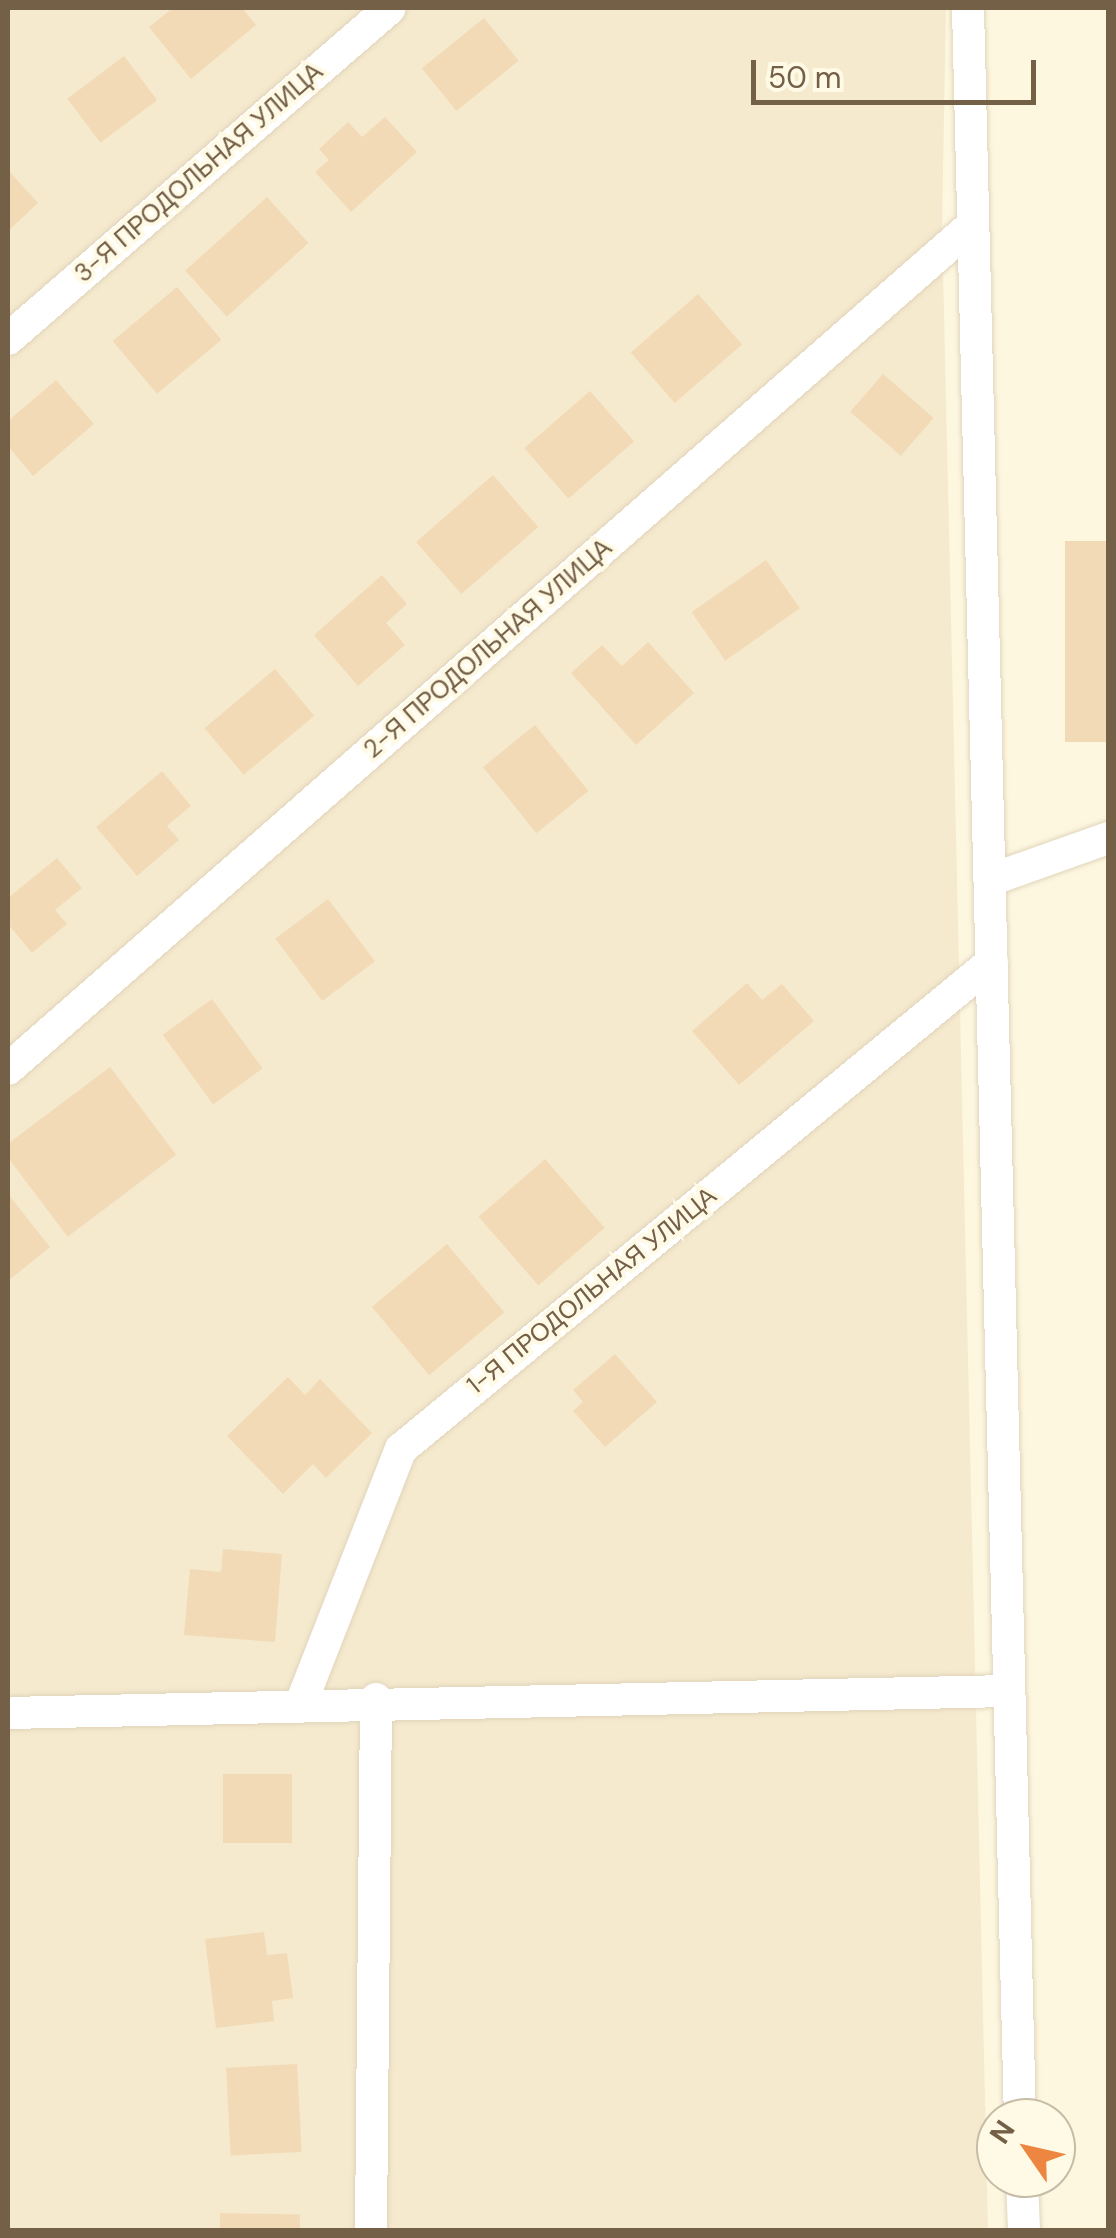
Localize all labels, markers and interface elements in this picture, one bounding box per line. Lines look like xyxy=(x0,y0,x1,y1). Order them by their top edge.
scale bar xyxy=(756,40,1041,102)
street label: 3-Я ПРОДОЛЬНАЯ УЛИЦА xyxy=(69,57,329,289)
text: 50 m xyxy=(768,58,842,97)
street label: 2-Я ПРОДОЛЬНАЯ УЛИЦА xyxy=(358,533,618,765)
street label: 1-Я ПРОДОЛЬНАЯ УЛИЦА xyxy=(461,1181,723,1401)
north arrow xyxy=(976,2098,1076,2198)
text: N xyxy=(981,2113,1023,2151)

